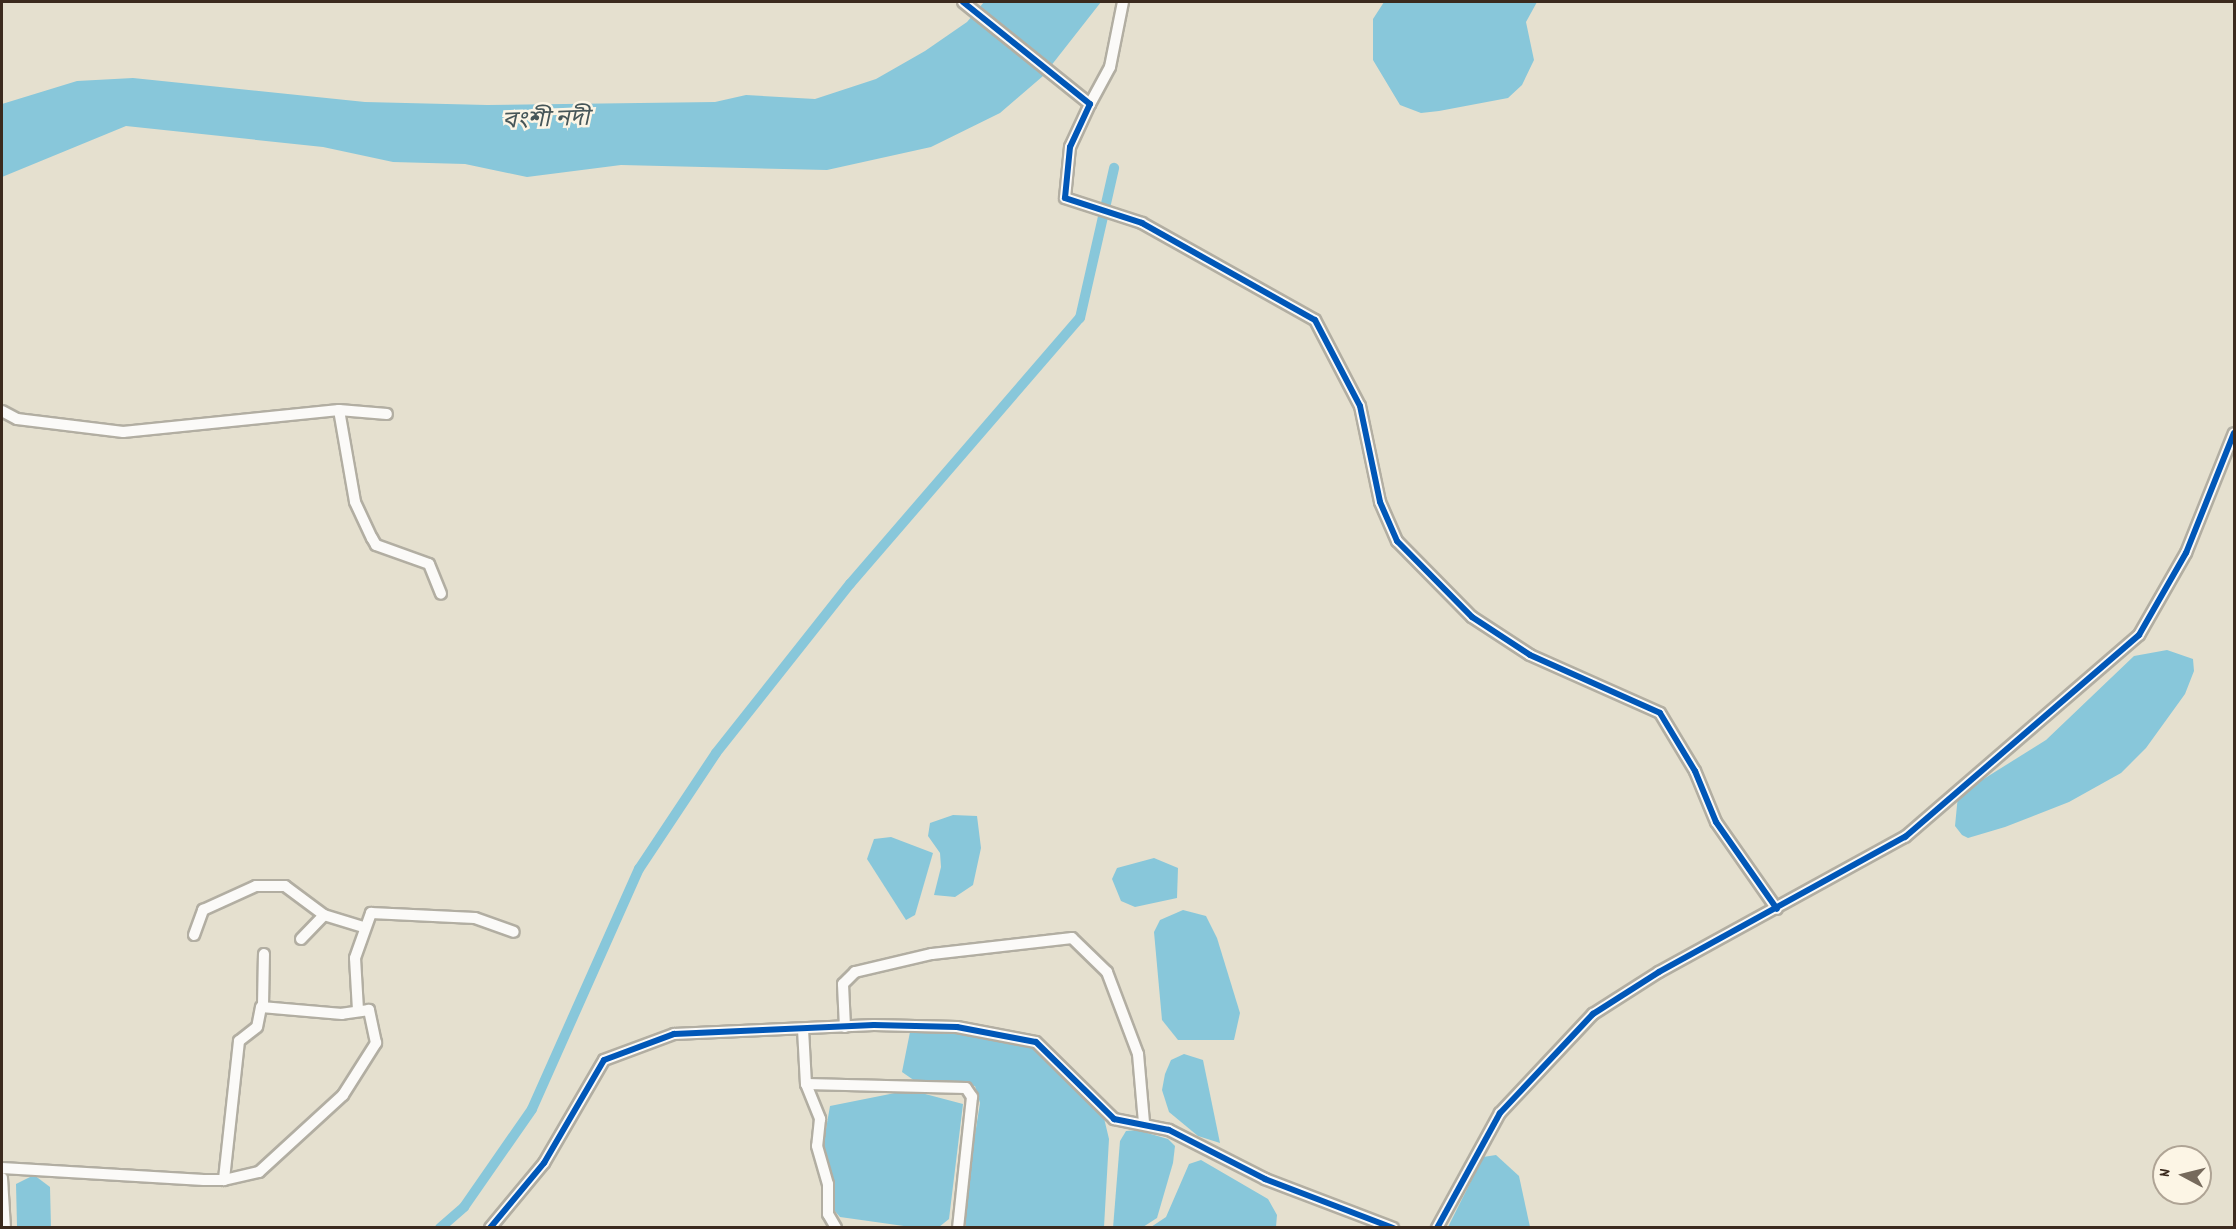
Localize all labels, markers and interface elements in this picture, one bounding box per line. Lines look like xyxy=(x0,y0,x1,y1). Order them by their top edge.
water label: বংশী নদী xyxy=(502,106,590,138)
north arrow xyxy=(2152,1145,2212,1205)
text: N xyxy=(2154,1168,2178,1178)

